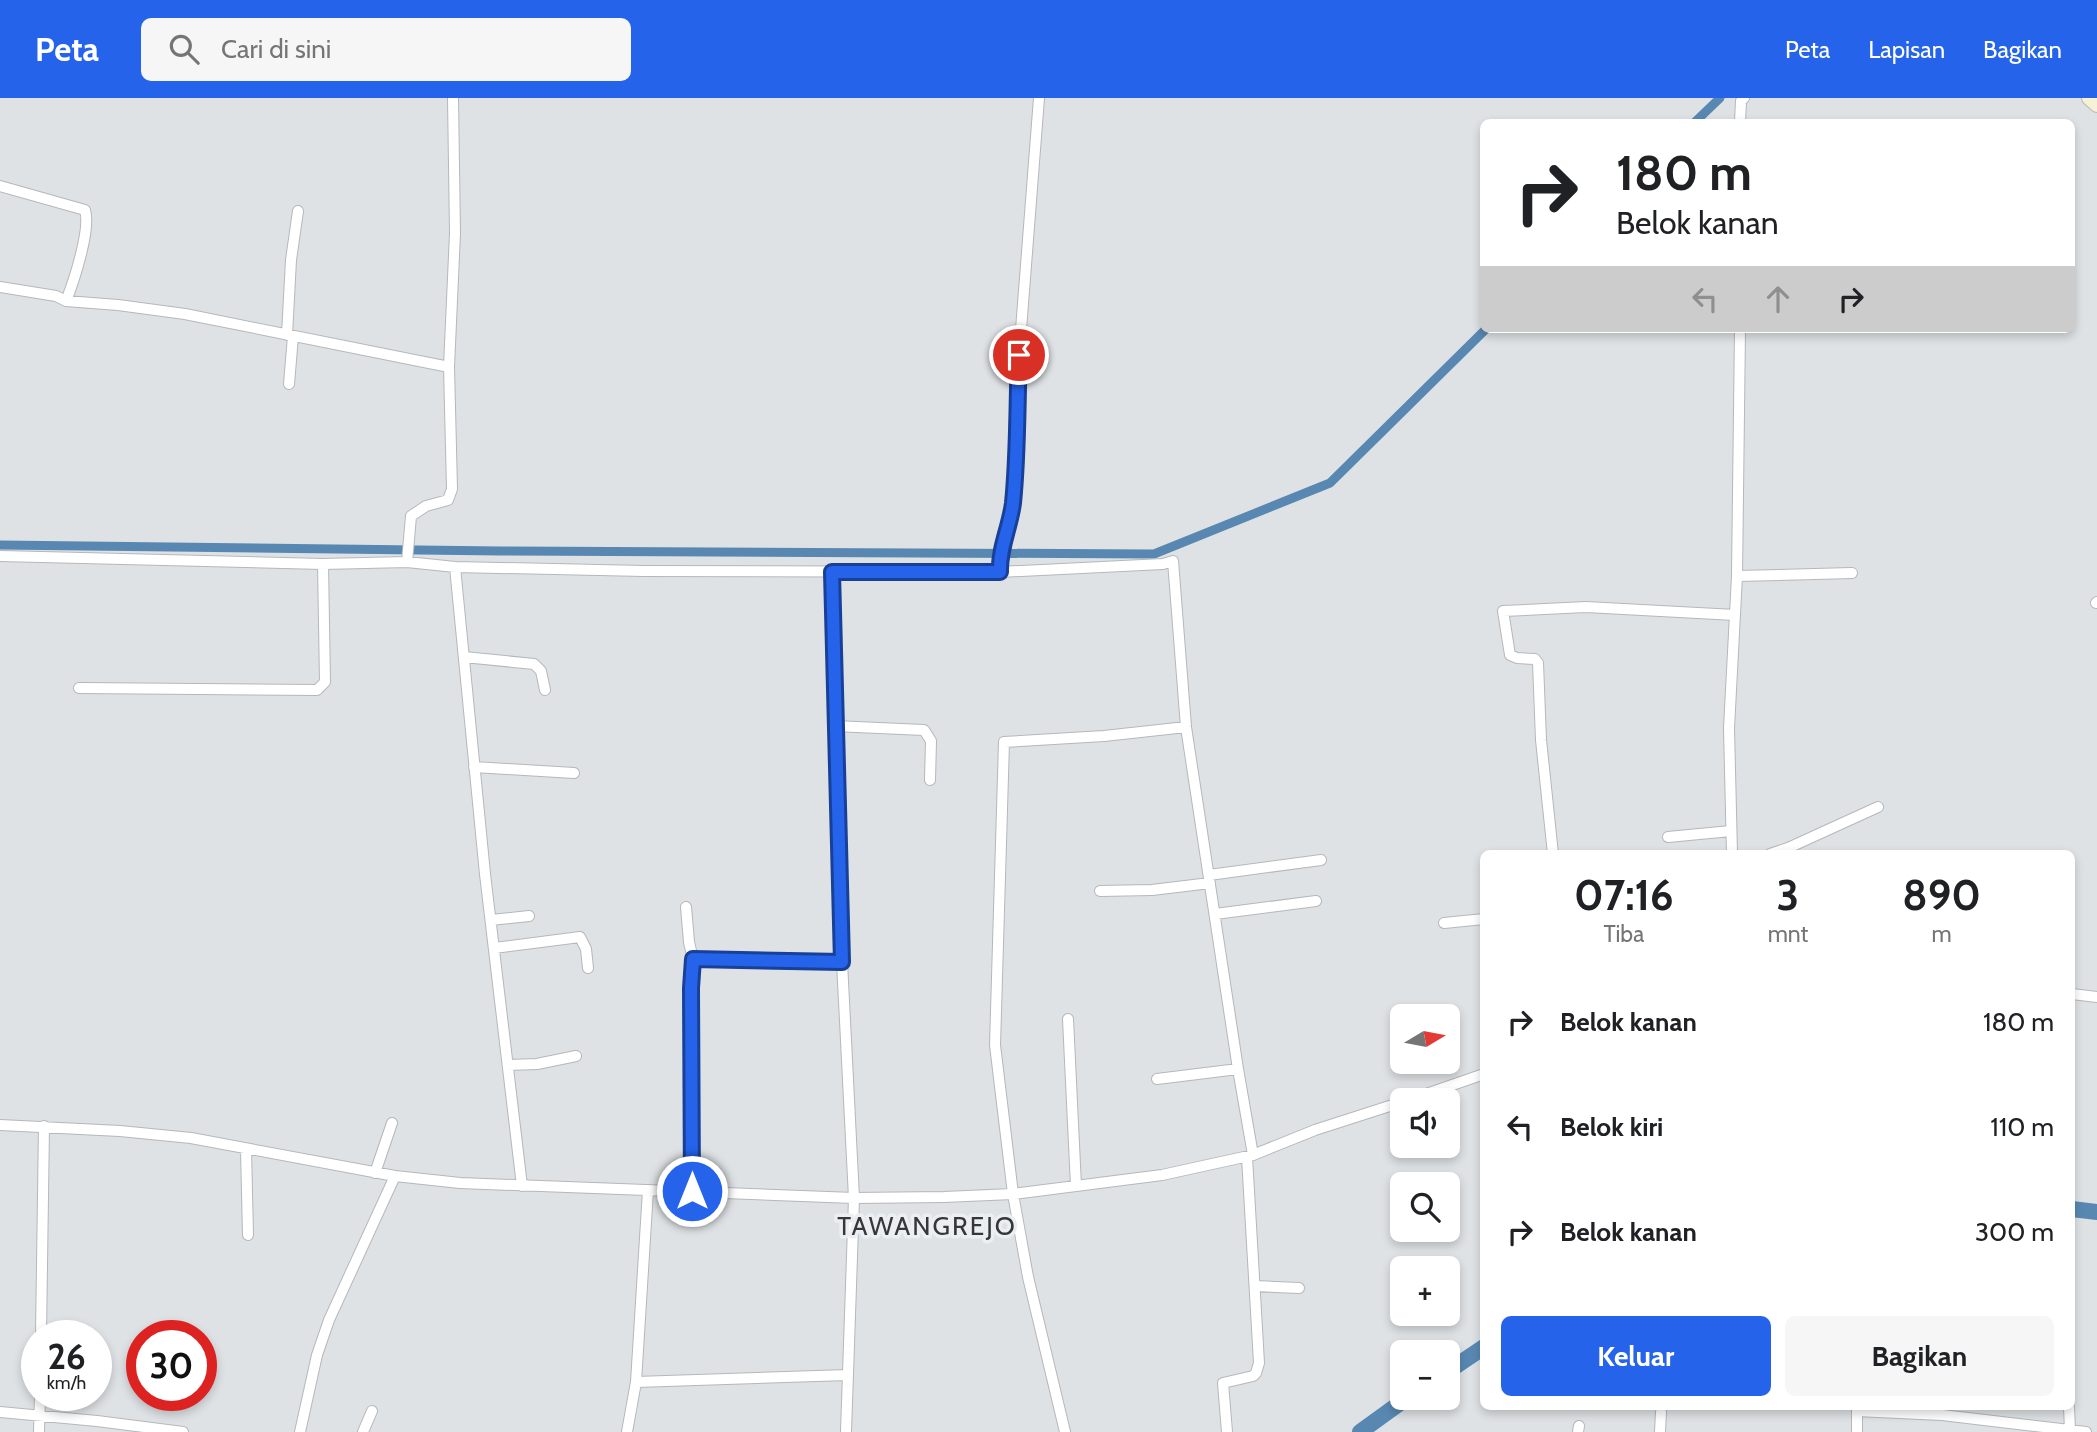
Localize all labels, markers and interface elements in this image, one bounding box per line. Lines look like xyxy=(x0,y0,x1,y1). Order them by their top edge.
search box xyxy=(141,18,631,81)
text: Peta xyxy=(35,29,99,69)
icon: search xyxy=(165,30,203,68)
text: Cari di sini xyxy=(221,33,331,65)
text: Peta xyxy=(1785,35,1830,64)
text: Lapisan xyxy=(1868,35,1945,64)
text: Bagikan xyxy=(1983,35,2062,64)
text: 180 m xyxy=(1616,143,1752,202)
icon: right xyxy=(1501,147,1592,238)
text: Belok kanan xyxy=(1616,203,1779,242)
icon: left xyxy=(1686,280,1724,318)
icon: ahead xyxy=(1759,280,1797,318)
icon: right xyxy=(1832,280,1870,318)
pin xyxy=(989,325,1049,385)
icon: arrive xyxy=(1000,336,1038,374)
text: 07:16 xyxy=(1574,869,1674,921)
text: 3 xyxy=(1777,869,1799,921)
text: 890 xyxy=(1902,869,1981,921)
text: Tiba xyxy=(1603,920,1644,948)
text: mnt xyxy=(1768,920,1808,948)
text: m xyxy=(1932,920,1952,948)
icon: right xyxy=(1501,1003,1539,1041)
north arrow xyxy=(1390,1004,1460,1074)
map controls xyxy=(1390,1004,1460,1410)
text: Belok kanan xyxy=(1560,1006,1697,1038)
text: 180 m xyxy=(1983,1006,2054,1038)
button: sound xyxy=(1390,1088,1460,1158)
icon: left xyxy=(1501,1108,1539,1146)
text: Belok kiri xyxy=(1560,1111,1663,1143)
text: 110 m xyxy=(1990,1111,2054,1143)
position arrow xyxy=(655,1154,729,1228)
button: search xyxy=(1390,1172,1460,1242)
district label: TAWANGREJO xyxy=(837,1210,1017,1242)
icon: right xyxy=(1501,1213,1539,1251)
text: Belok kanan xyxy=(1560,1216,1697,1248)
text: 300 m xyxy=(1975,1216,2054,1248)
button: + xyxy=(1390,1256,1460,1326)
button: Keluar xyxy=(1501,1316,1771,1396)
button: Bagikan xyxy=(1785,1316,2054,1396)
speed limit sign: 30 xyxy=(126,1320,217,1411)
text: 26 xyxy=(47,1335,86,1378)
button: − xyxy=(1390,1340,1460,1410)
text: km/h xyxy=(47,1372,86,1394)

